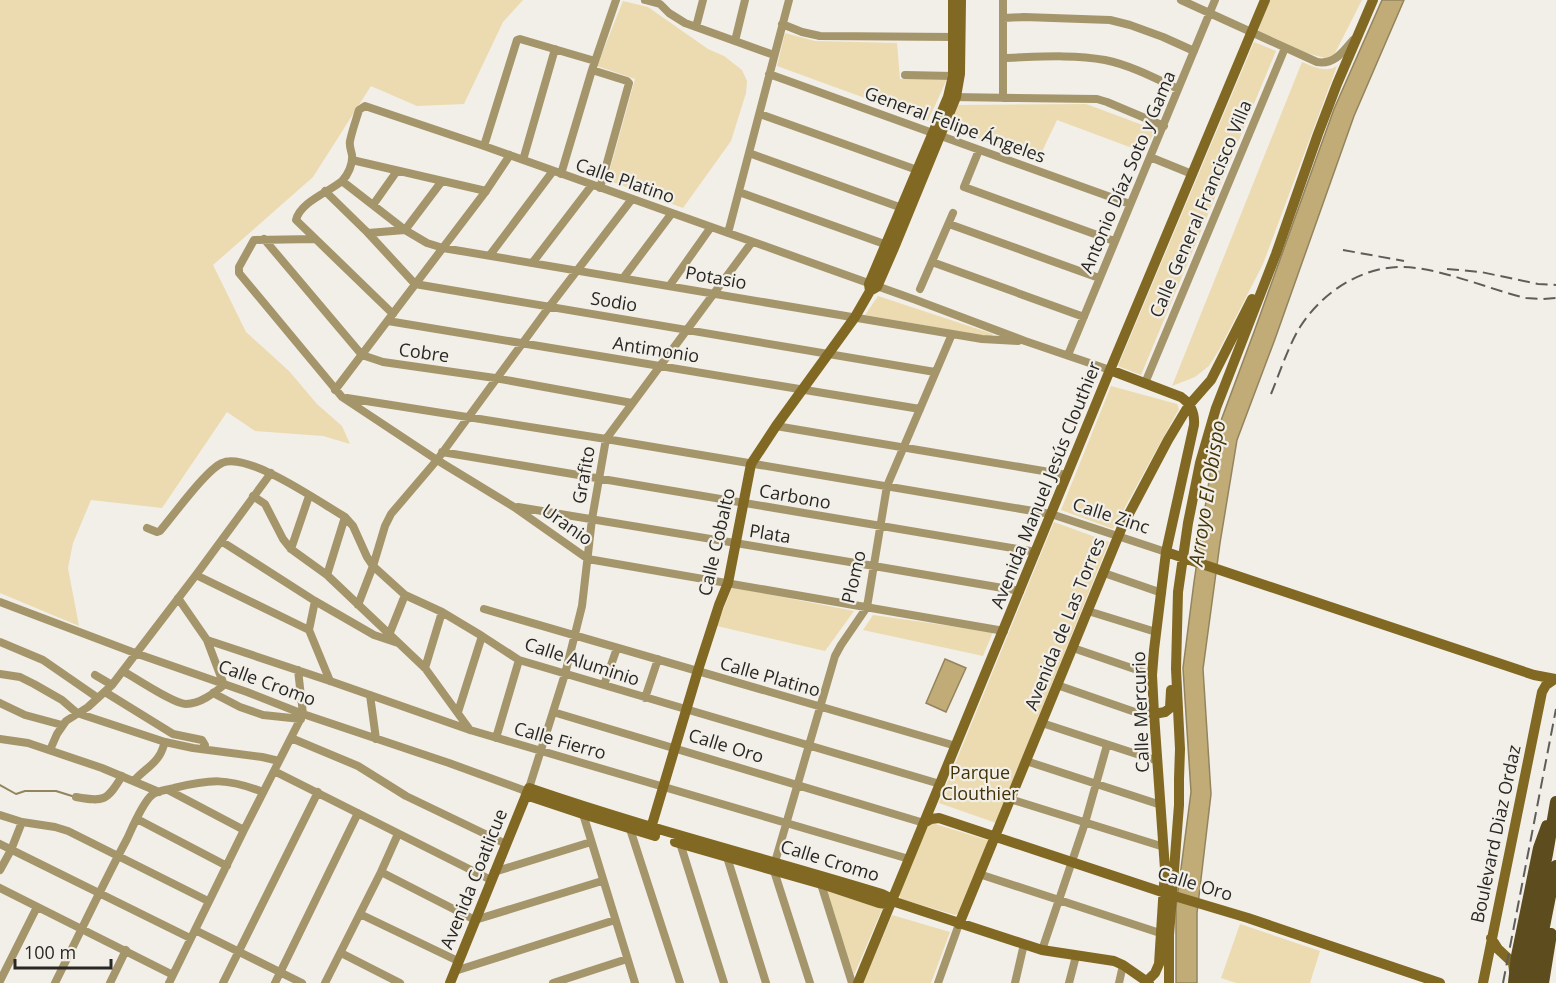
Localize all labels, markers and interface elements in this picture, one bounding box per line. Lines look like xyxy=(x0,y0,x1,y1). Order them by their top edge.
street label: Antonio Díaz Soto y Gama xyxy=(1074,67,1181,276)
street label: General Felipe Ángeles xyxy=(862,80,1049,168)
street label: Calle General Francisco Villa xyxy=(1143,96,1257,321)
street label: Calle Platino xyxy=(573,152,678,208)
street label: Potasio xyxy=(684,260,749,294)
street label: Sodio xyxy=(589,285,639,317)
street label: Antimonio xyxy=(611,330,701,368)
street label: Cobre xyxy=(397,337,451,367)
street label: Avenida Manuel Jesús Clouthier xyxy=(984,357,1106,612)
water label: Arroyo El Obispo xyxy=(1181,418,1231,570)
street label: Grafito xyxy=(566,444,600,506)
street label: Carbono xyxy=(757,478,833,514)
street label: Calle Cobalto xyxy=(692,485,740,598)
street label: Calle Zinc xyxy=(1070,491,1153,539)
street label: Uranio xyxy=(537,498,598,550)
street label: Plata xyxy=(748,518,793,548)
street label: Avenida de Las Torres xyxy=(1018,534,1110,714)
street label: Plomo xyxy=(835,548,871,606)
street label: Calle Aluminio xyxy=(522,631,643,691)
street label: Calle Platino xyxy=(717,650,823,702)
street label: Calle Mercurio xyxy=(1126,651,1154,773)
street label: Calle Cromo xyxy=(215,653,319,711)
street label: Calle Fierro xyxy=(511,715,609,765)
street label: Calle Oro xyxy=(686,722,767,768)
street label: Boulevard Diaz Ordaz xyxy=(1464,742,1526,925)
park label: Parque Clouthier xyxy=(941,760,1019,805)
street label: Avenida Coatlicue xyxy=(434,805,512,952)
street label: Calle Cromo xyxy=(778,834,883,886)
street label: Calle Oro xyxy=(1155,860,1236,906)
scale bar xyxy=(15,932,111,970)
text: 100 m xyxy=(24,940,76,964)

